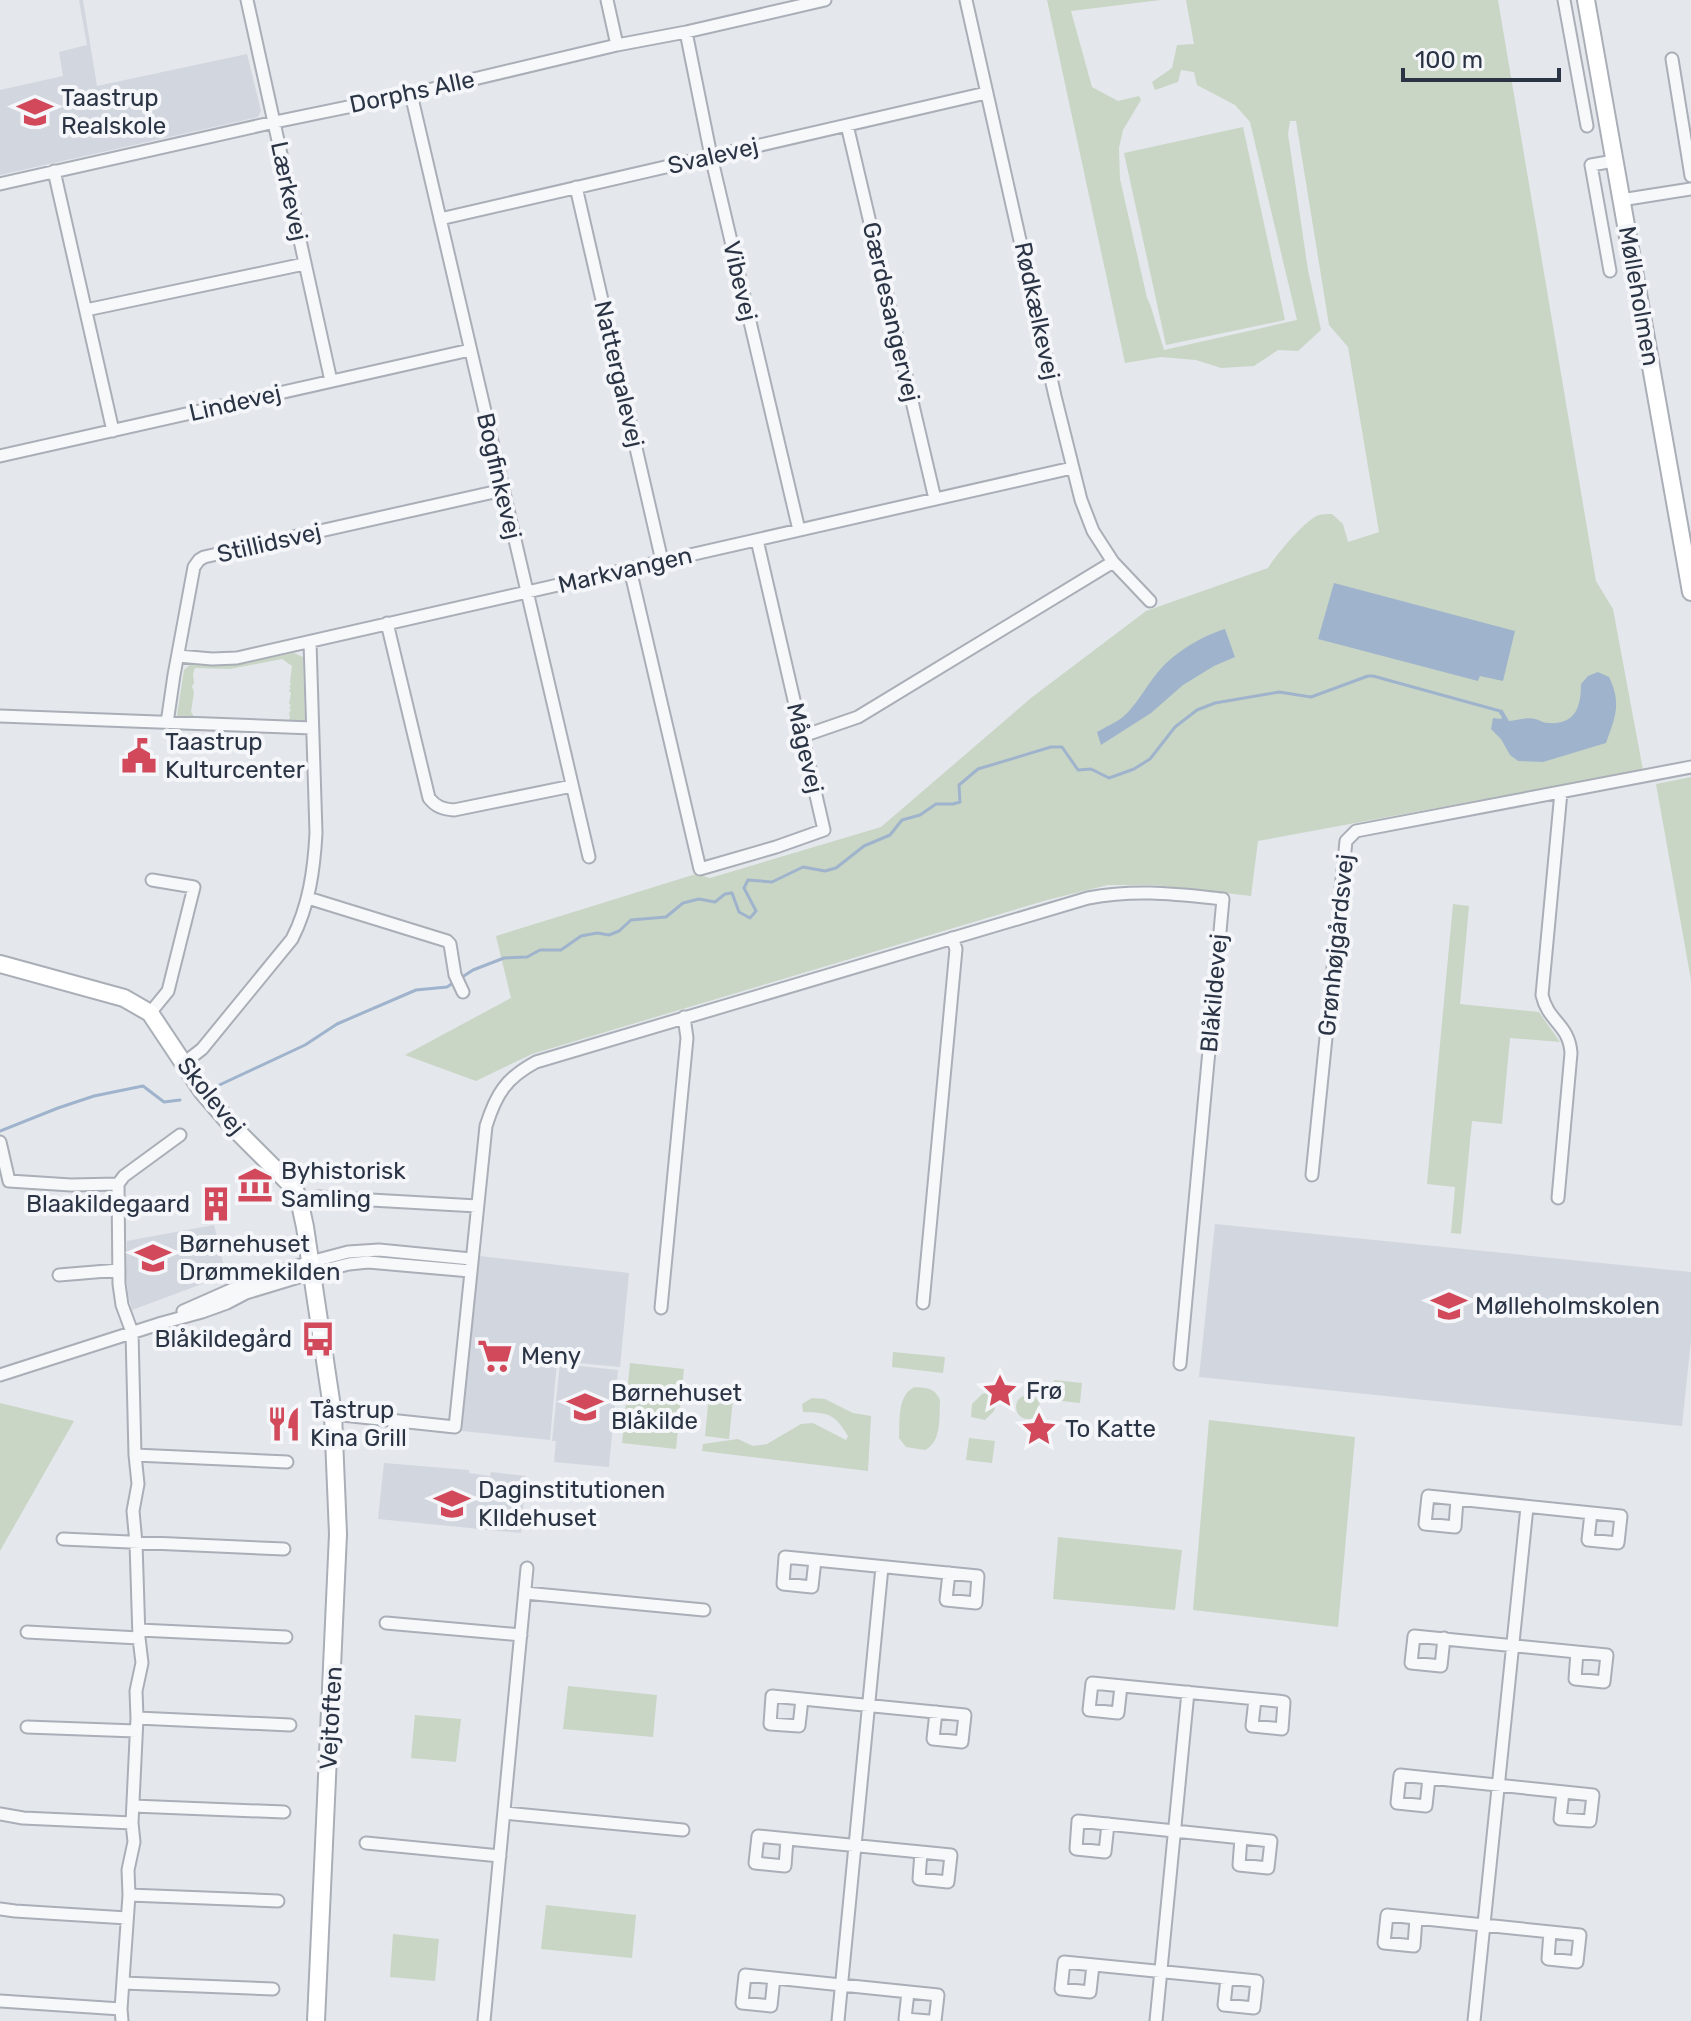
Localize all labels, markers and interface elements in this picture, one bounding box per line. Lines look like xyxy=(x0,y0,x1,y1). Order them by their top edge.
scale bar xyxy=(1403,32,1559,82)
text: 100 m xyxy=(1415,46,1483,74)
street label: Dorphs Alle xyxy=(347,65,477,119)
place label: Taastrup Realskole xyxy=(61,84,166,140)
school or university icon: Taastrup Realskole xyxy=(16,93,54,131)
street label: Svalevej xyxy=(665,132,761,180)
street label: Lærkevej xyxy=(265,139,313,243)
street label: Gærdesangervej xyxy=(857,219,925,405)
street label: Mølleholmen xyxy=(1613,224,1665,368)
street label: Vibevej xyxy=(717,238,763,324)
street label: Rødkælkevej xyxy=(1009,240,1065,382)
street label: Nattergalevej xyxy=(589,298,649,450)
street label: Lindevej xyxy=(186,379,284,427)
street label: Bogfinkevej xyxy=(471,410,527,542)
street label: Stillidsvej xyxy=(214,517,324,569)
street label: Markvangen xyxy=(555,541,695,599)
street label: Mågevej xyxy=(781,700,829,796)
place label: Taastrup Kulturcenter xyxy=(165,728,305,784)
public building icon: Taastrup Kulturcenter xyxy=(120,737,158,775)
street label: Grønhøjgårdsvej xyxy=(1313,853,1359,1037)
street label: Blåkildevej xyxy=(1195,933,1233,1053)
street label: Skolevej xyxy=(171,1052,251,1140)
place label: Byhistorisk Samling xyxy=(281,1157,406,1213)
museum icon: Byhistorisk Samling xyxy=(236,1166,274,1204)
building icon: Blaakildegaard xyxy=(197,1185,235,1223)
place label: Blaakildegaard xyxy=(26,1190,190,1218)
place label: Børnehuset Drømmekilden xyxy=(179,1230,341,1286)
school or university icon: Børnehuset Drømmekilden xyxy=(134,1239,172,1277)
school or university icon: Mølleholmskolen xyxy=(1430,1287,1468,1325)
place label: Mølleholmskolen xyxy=(1475,1292,1660,1320)
bus stop icon: Blåkildegård xyxy=(299,1320,337,1358)
place label: Blåkildegård xyxy=(154,1325,292,1353)
supermarket icon: Meny xyxy=(476,1337,514,1375)
place label: Meny xyxy=(521,1342,581,1370)
place icon: Frø xyxy=(981,1372,1019,1410)
place label: Frø xyxy=(1026,1377,1062,1405)
place label: Børnehuset Blåkilde xyxy=(611,1379,742,1435)
school or university icon: Børnehuset Blåkilde xyxy=(566,1388,604,1426)
place label: Tåstrup Kina Grill xyxy=(310,1396,407,1452)
restaurant icon: Tåstrup Kina Grill xyxy=(265,1405,303,1443)
place icon: To Katte xyxy=(1020,1410,1058,1448)
place label: To Katte xyxy=(1065,1415,1156,1443)
place label: Daginstitutionen KIldehuset xyxy=(478,1476,665,1532)
school or university icon: Daginstitutionen KIldehuset xyxy=(433,1485,471,1523)
street label: Vejtoften xyxy=(314,1666,348,1770)

